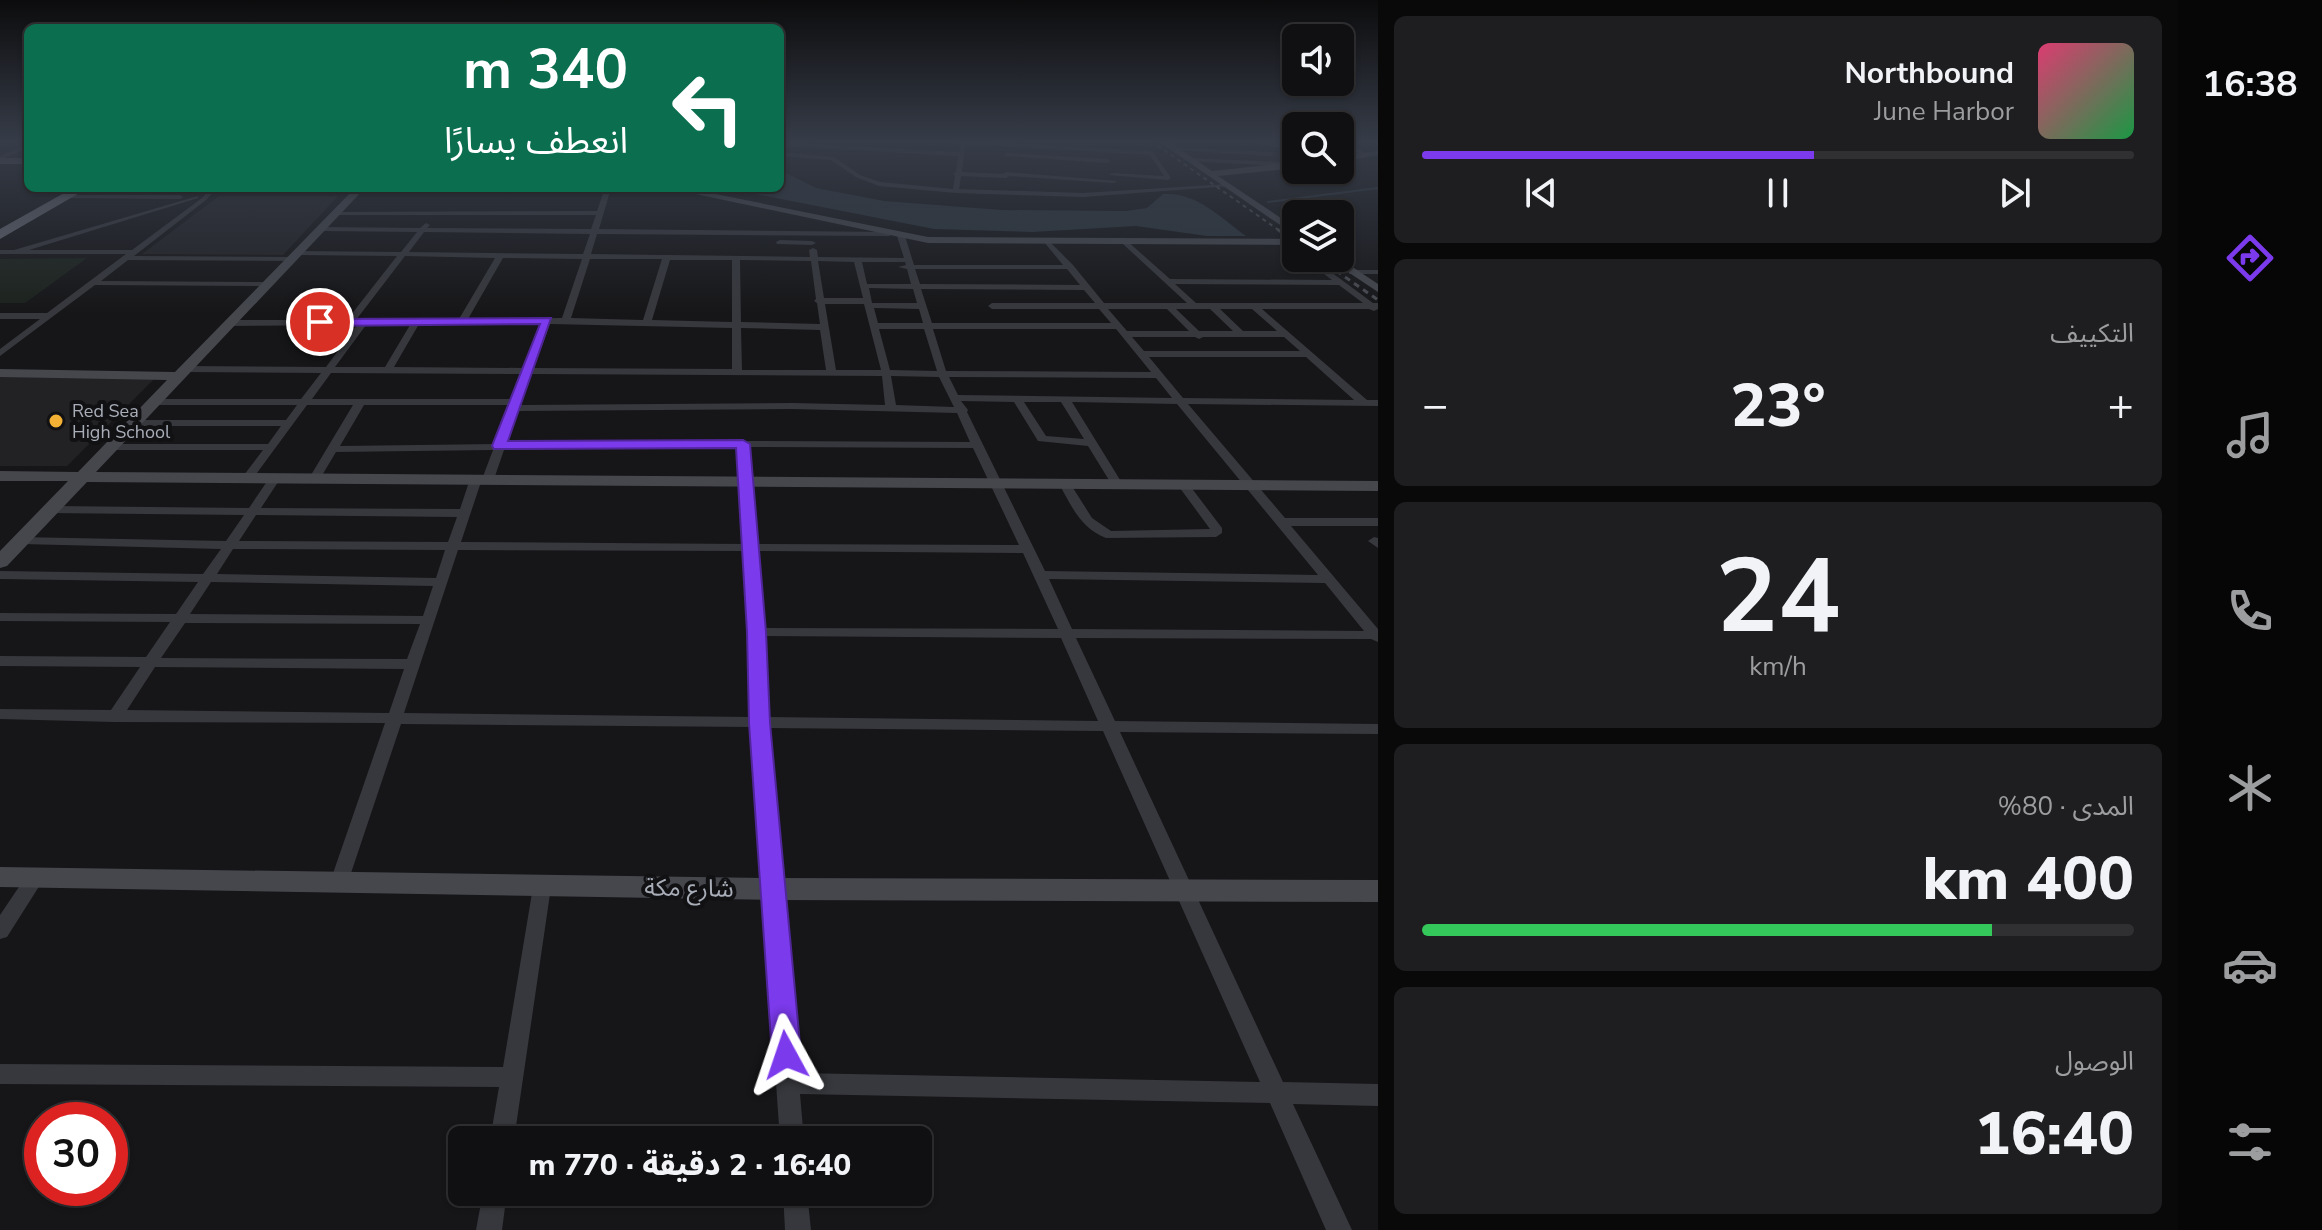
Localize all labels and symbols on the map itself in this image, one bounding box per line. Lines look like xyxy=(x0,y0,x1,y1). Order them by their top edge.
pin xyxy=(286,288,354,356)
place label: Red Sea High School xyxy=(72,399,171,444)
marker: Red Sea High School xyxy=(47,412,65,430)
street label: شارع مكة xyxy=(644,871,734,906)
position arrow xyxy=(744,1013,828,1097)
speed limit sign: 30 xyxy=(24,1102,128,1206)

